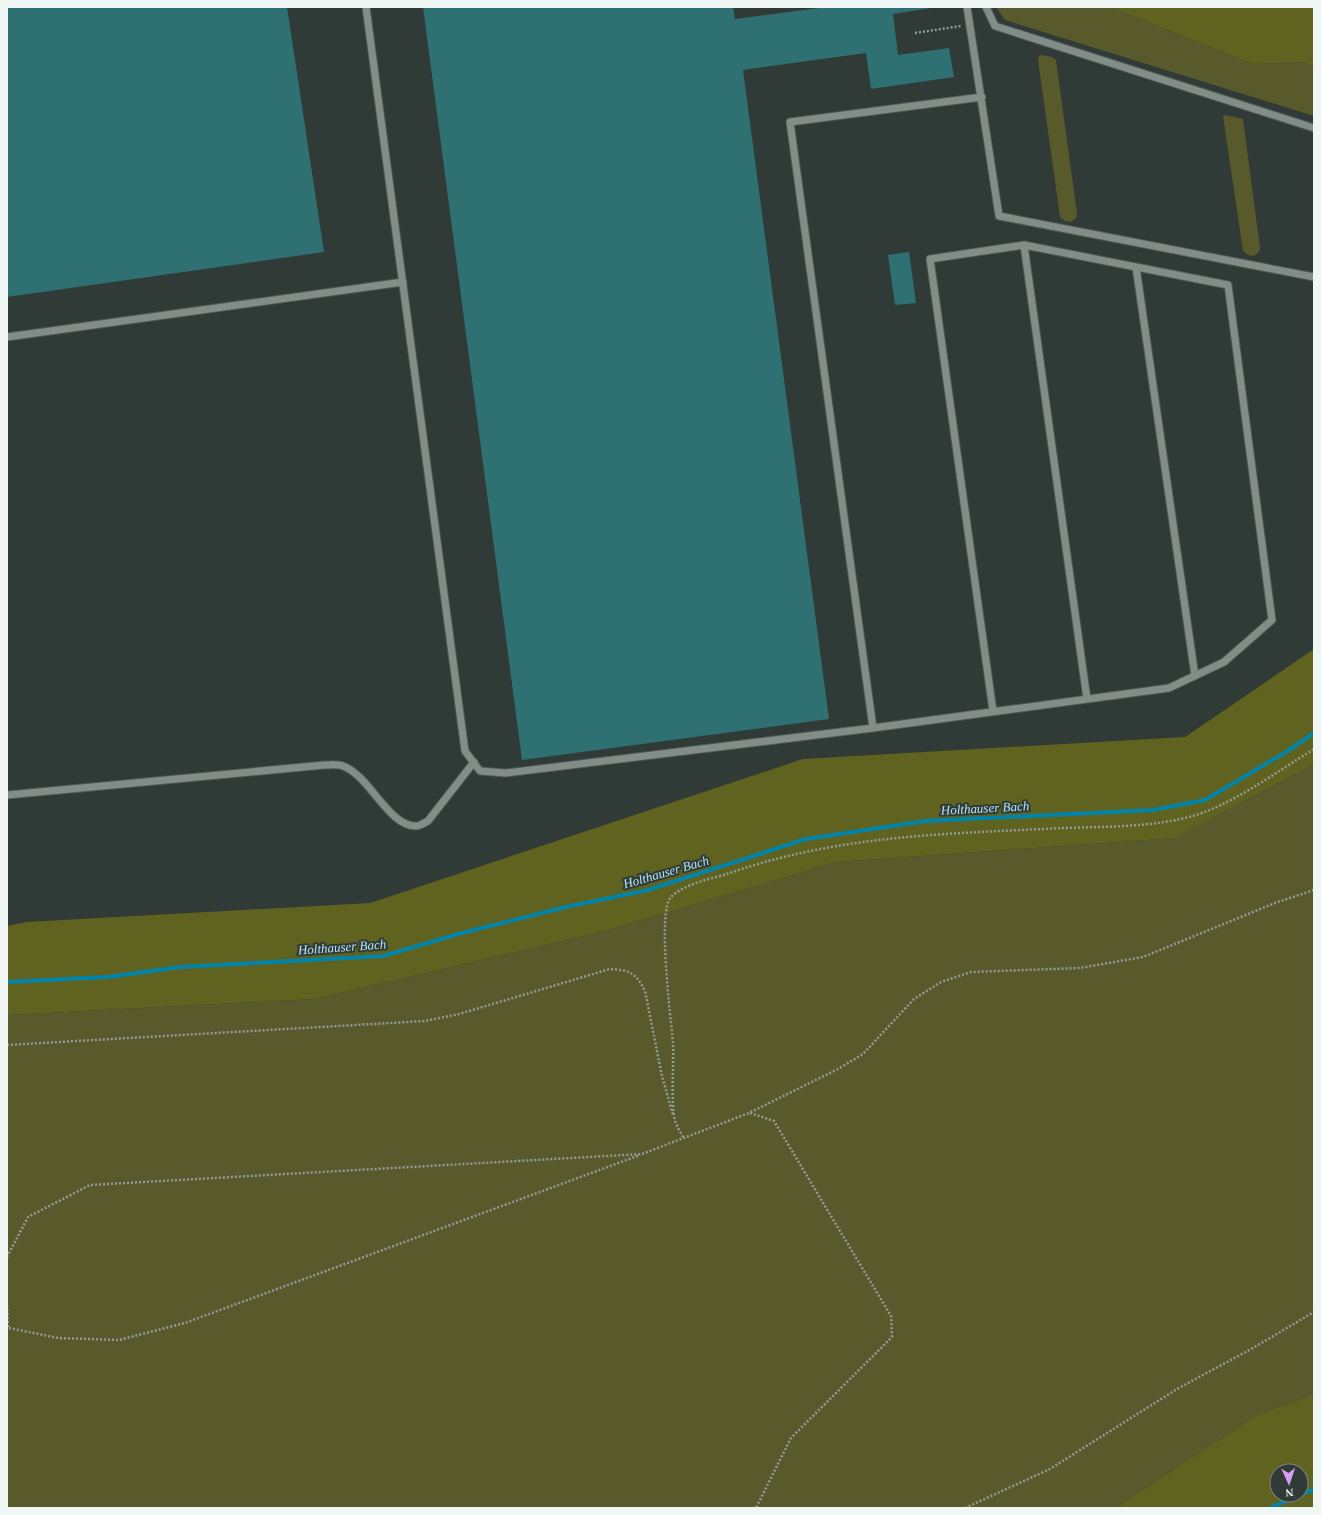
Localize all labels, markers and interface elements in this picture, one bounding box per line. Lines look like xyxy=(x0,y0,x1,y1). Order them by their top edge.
water label: Holthauser Bach xyxy=(939,798,1030,818)
water label: Holthauser Bach xyxy=(620,853,711,892)
water label: Holthauser Bach xyxy=(296,936,387,958)
north arrow xyxy=(1269,1463,1309,1503)
text: N xyxy=(1285,1487,1294,1499)

